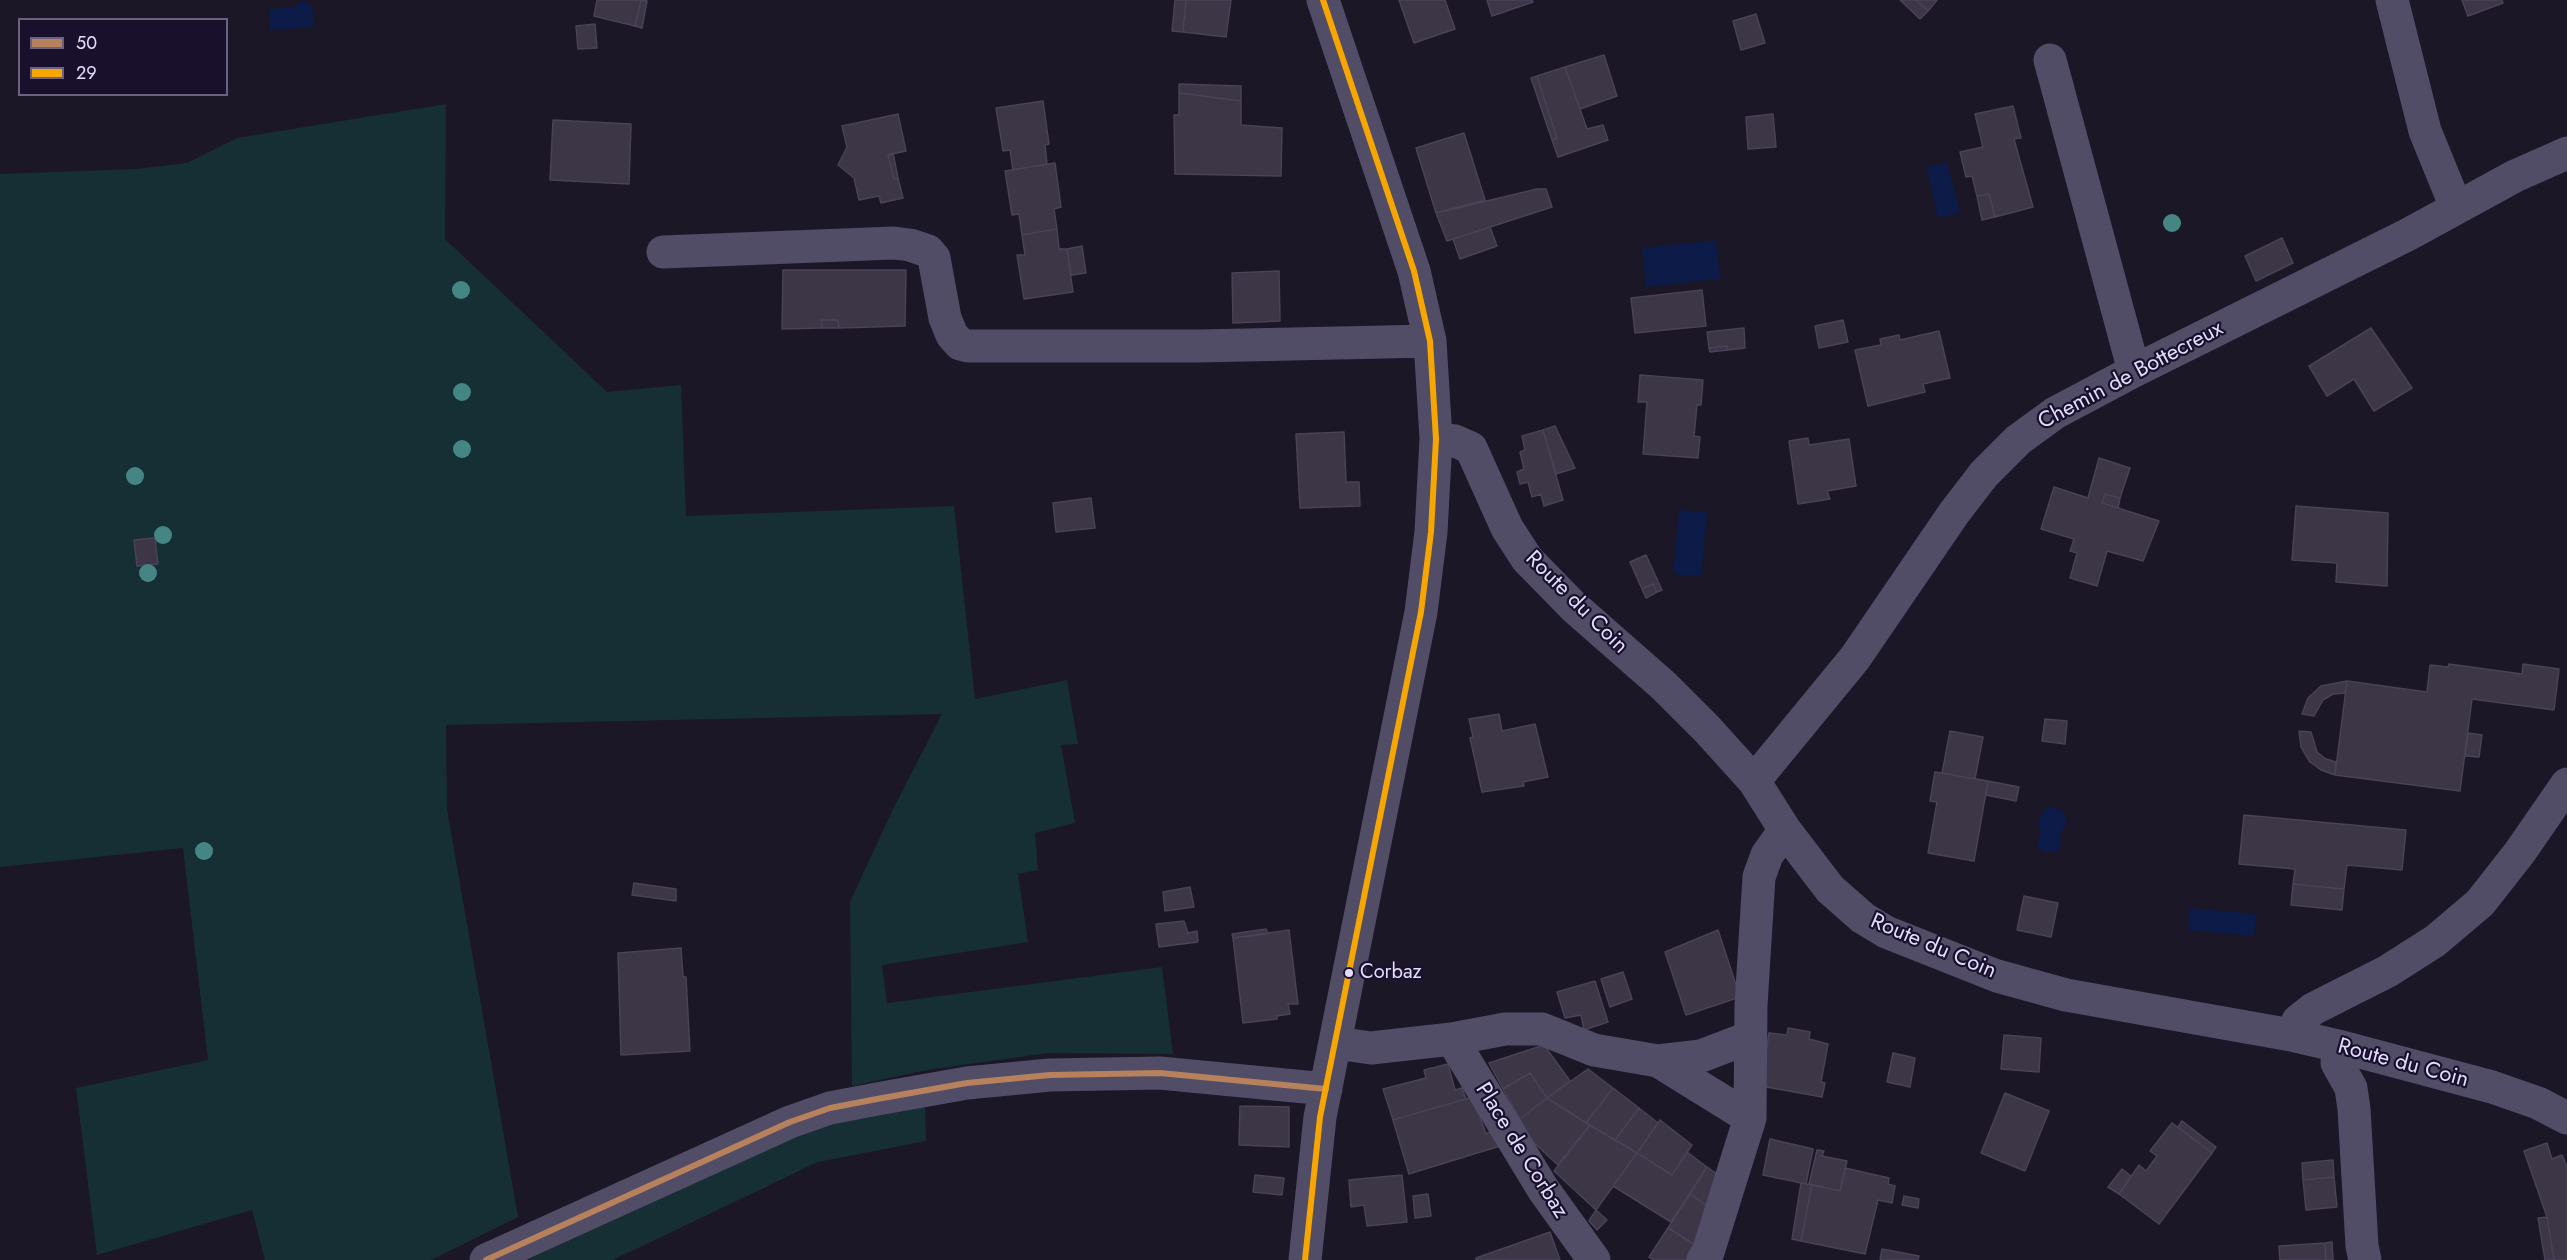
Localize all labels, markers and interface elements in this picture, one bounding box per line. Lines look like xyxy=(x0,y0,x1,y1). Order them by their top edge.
legend xyxy=(18,18,228,96)
text: 50 xyxy=(76,30,97,56)
text: 29 xyxy=(76,60,97,86)
street label: Chemin de Bottecreux xyxy=(2034,316,2228,436)
street label: Route du Coin xyxy=(1519,546,1633,660)
street label: Route du Coin xyxy=(1866,909,2000,985)
place label: Corbaz xyxy=(1360,961,1422,985)
marker: Corbaz xyxy=(1343,967,1355,979)
street label: Route du Coin xyxy=(2335,1034,2471,1094)
street label: Place de Corbaz xyxy=(1469,1079,1573,1223)

